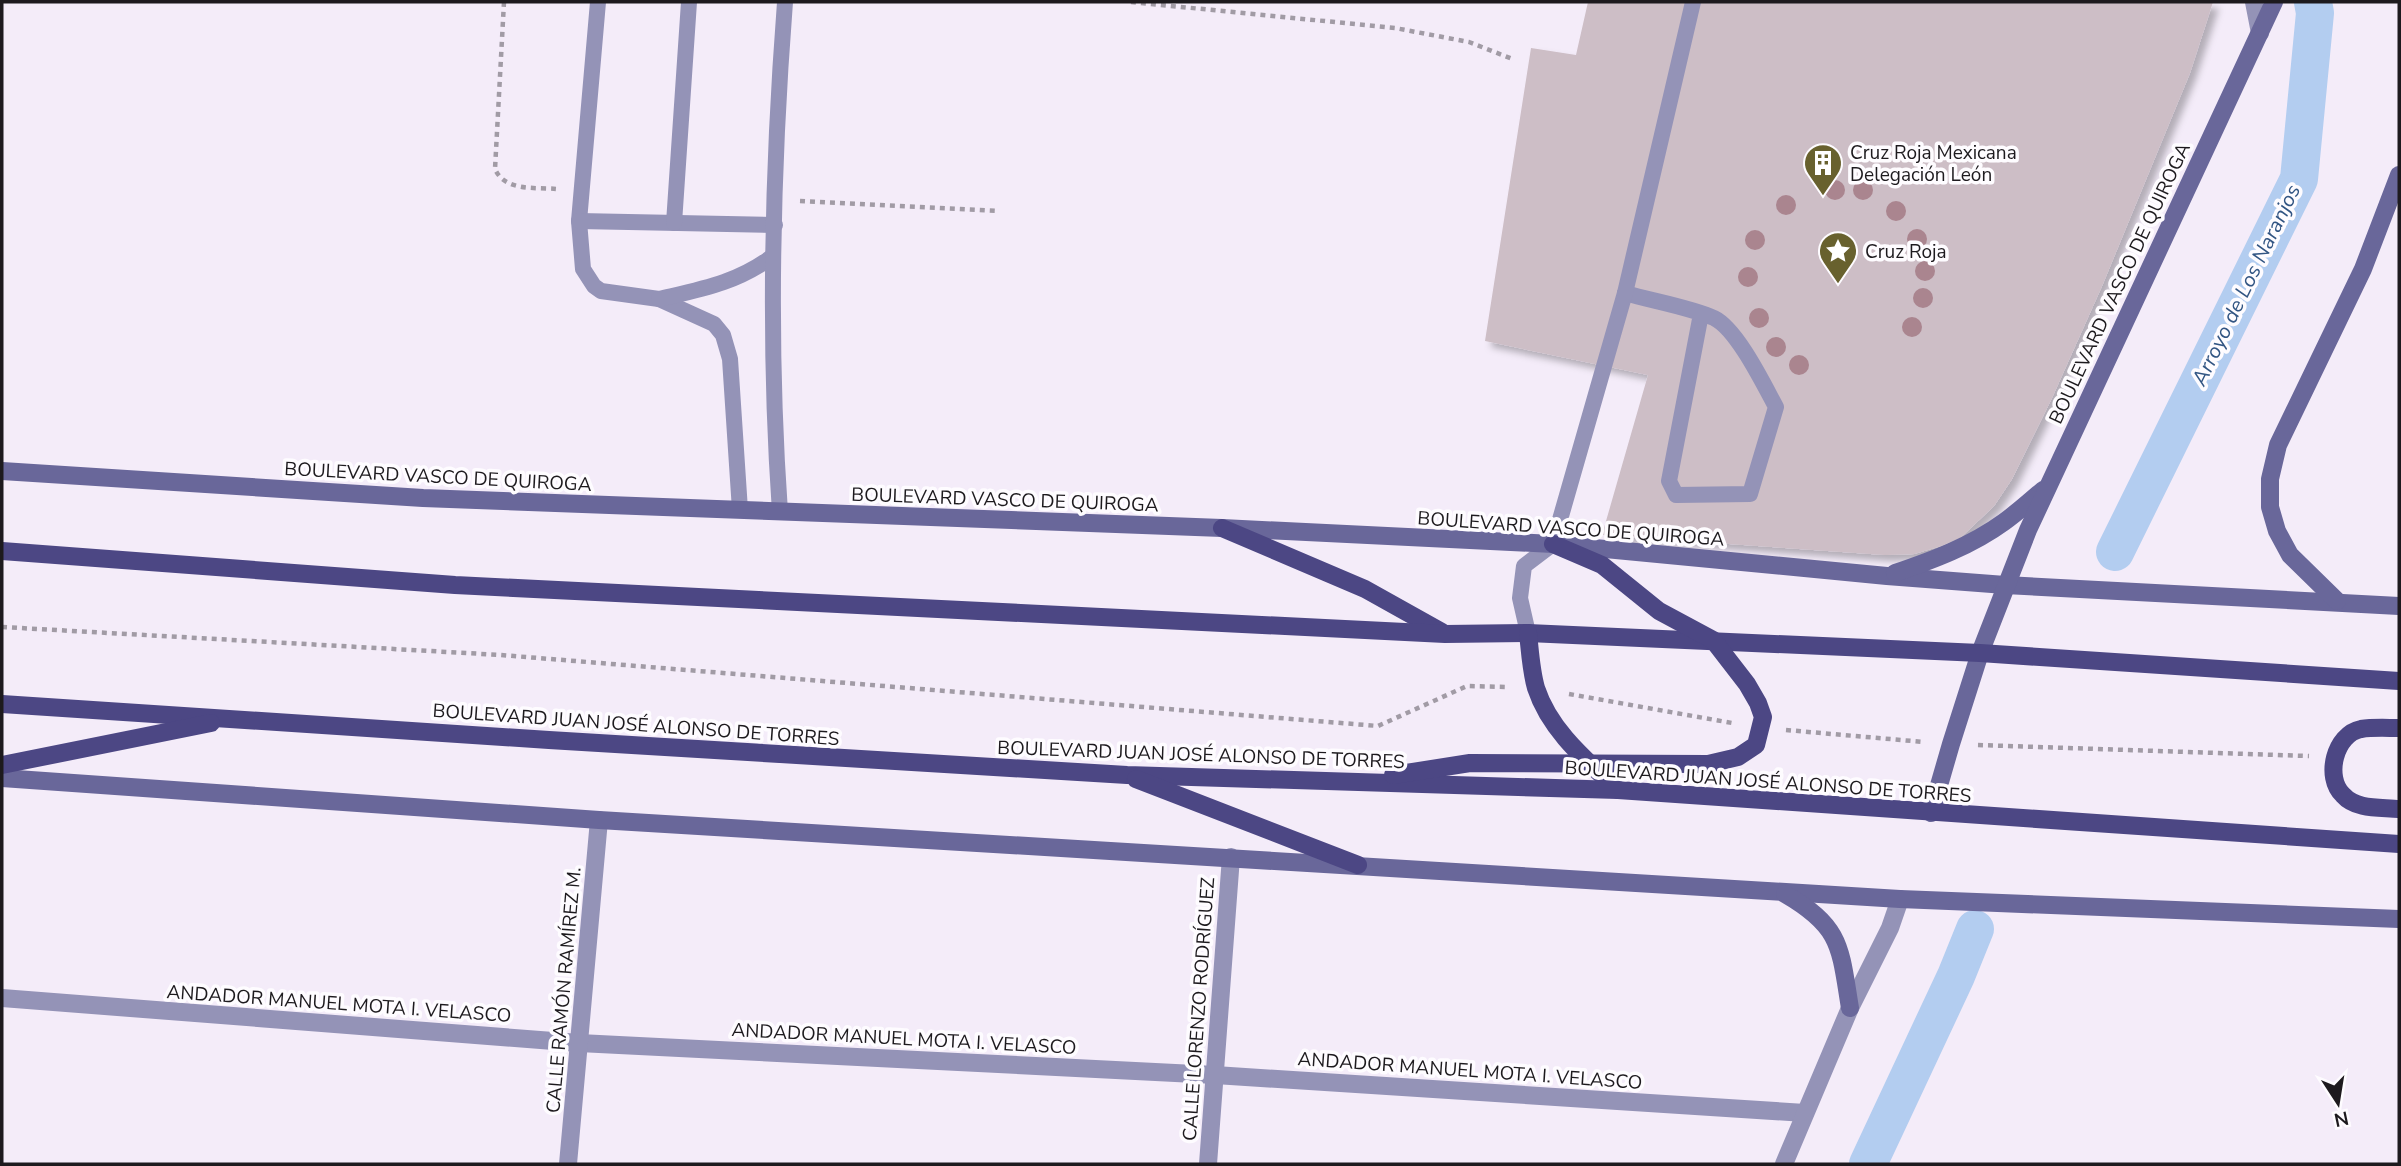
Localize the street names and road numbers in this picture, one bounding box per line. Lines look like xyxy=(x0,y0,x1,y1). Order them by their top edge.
street label: BOULEVARD VASCO DE QUIROGA xyxy=(2043,138,2197,428)
street label: BOULEVARD VASCO DE QUIROGA xyxy=(284,456,592,498)
street label: BOULEVARD VASCO DE QUIROGA xyxy=(851,482,1159,518)
street label: BOULEVARD VASCO DE QUIROGA xyxy=(1417,505,1725,553)
street label: BOULEVARD JUAN JOSÉ ALONSO DE TORRES xyxy=(432,698,840,752)
street label: BOULEVARD JUAN JOSÉ ALONSO DE TORRES xyxy=(997,735,1405,775)
street label: BOULEVARD JUAN JOSÉ ALONSO DE TORRES xyxy=(1564,755,1972,809)
street label: CALLE RAMÓN RAMÍREZ M. xyxy=(540,866,588,1114)
street label: CALLE LORENZO RODRÍGUEZ xyxy=(1177,876,1221,1142)
street label: ANDADOR MANUEL MOTA I. VELASCO xyxy=(166,979,512,1029)
street label: ANDADOR MANUEL MOTA I. VELASCO xyxy=(731,1017,1077,1061)
street label: ANDADOR MANUEL MOTA I. VELASCO xyxy=(1297,1046,1643,1096)

